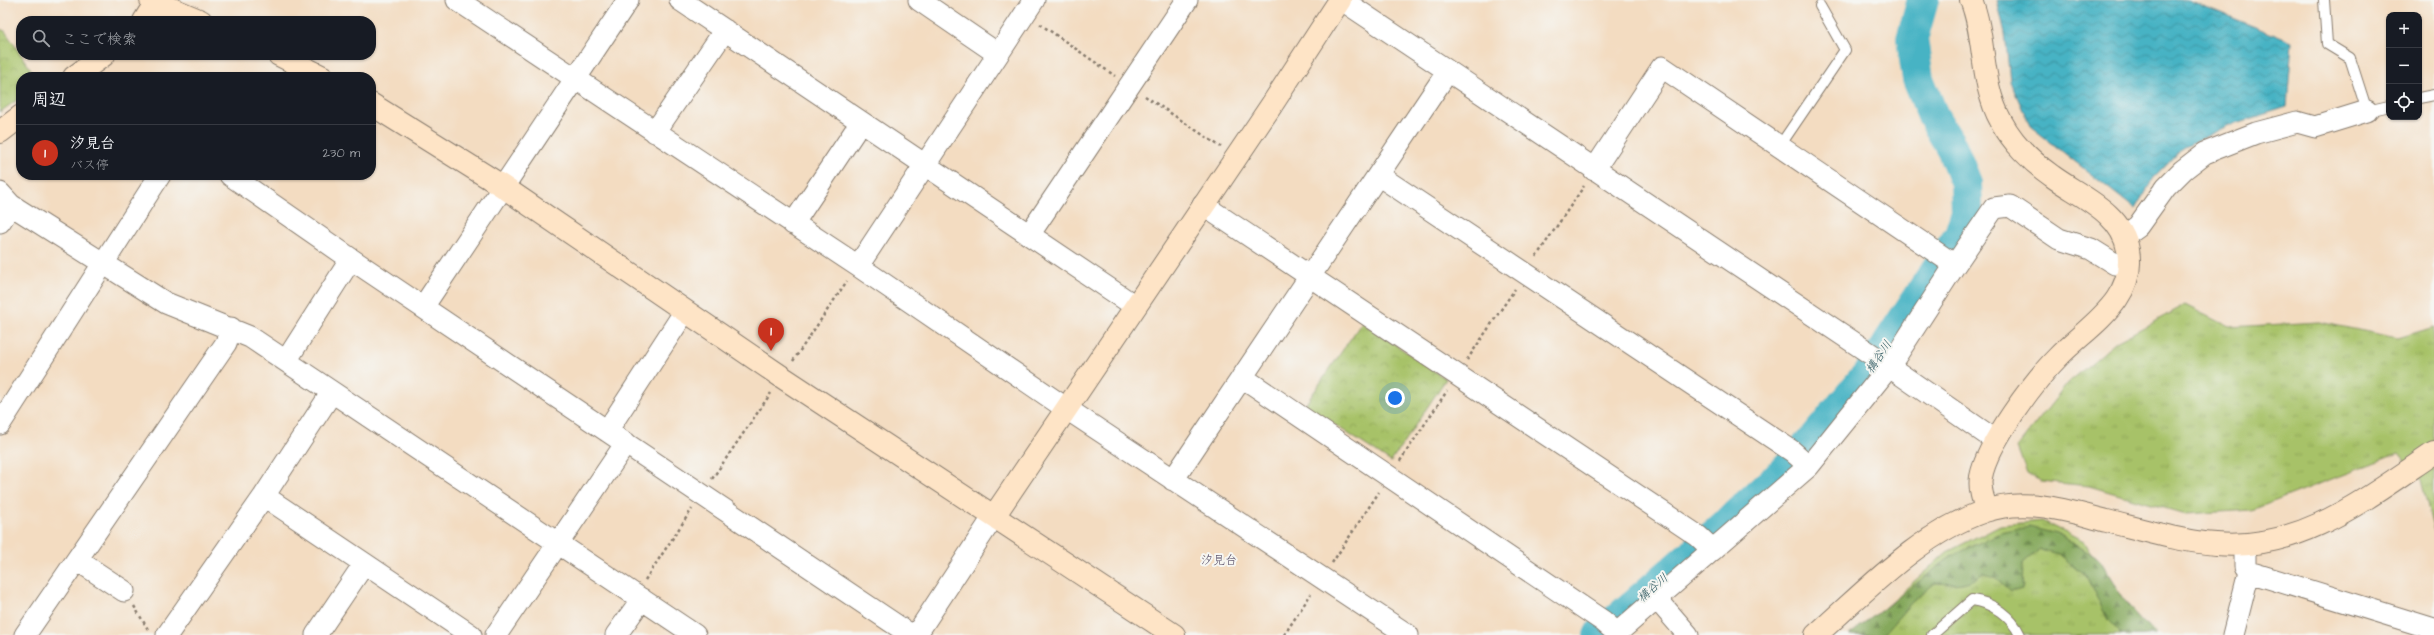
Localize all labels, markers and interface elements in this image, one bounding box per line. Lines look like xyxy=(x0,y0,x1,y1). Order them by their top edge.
map controls xyxy=(2386,12,2422,120)
button: + xyxy=(2386,12,2422,48)
search box xyxy=(16,16,376,60)
icon: search xyxy=(30,27,52,49)
text: ここで検索 xyxy=(62,29,137,50)
button: − xyxy=(2386,48,2422,84)
button: locate xyxy=(2386,84,2422,120)
text: 周辺 xyxy=(32,88,66,112)
text: 汐見台 xyxy=(70,133,115,154)
text: 1 xyxy=(44,144,46,162)
text: 230 m xyxy=(322,144,360,162)
text: バス停 xyxy=(70,156,109,174)
pin: 1 xyxy=(758,318,784,351)
water label: 構谷川 xyxy=(1862,337,1896,377)
your location xyxy=(1385,388,1405,408)
district label: 汐見台 xyxy=(1201,552,1237,569)
water label: 構谷川 xyxy=(1634,570,1672,606)

